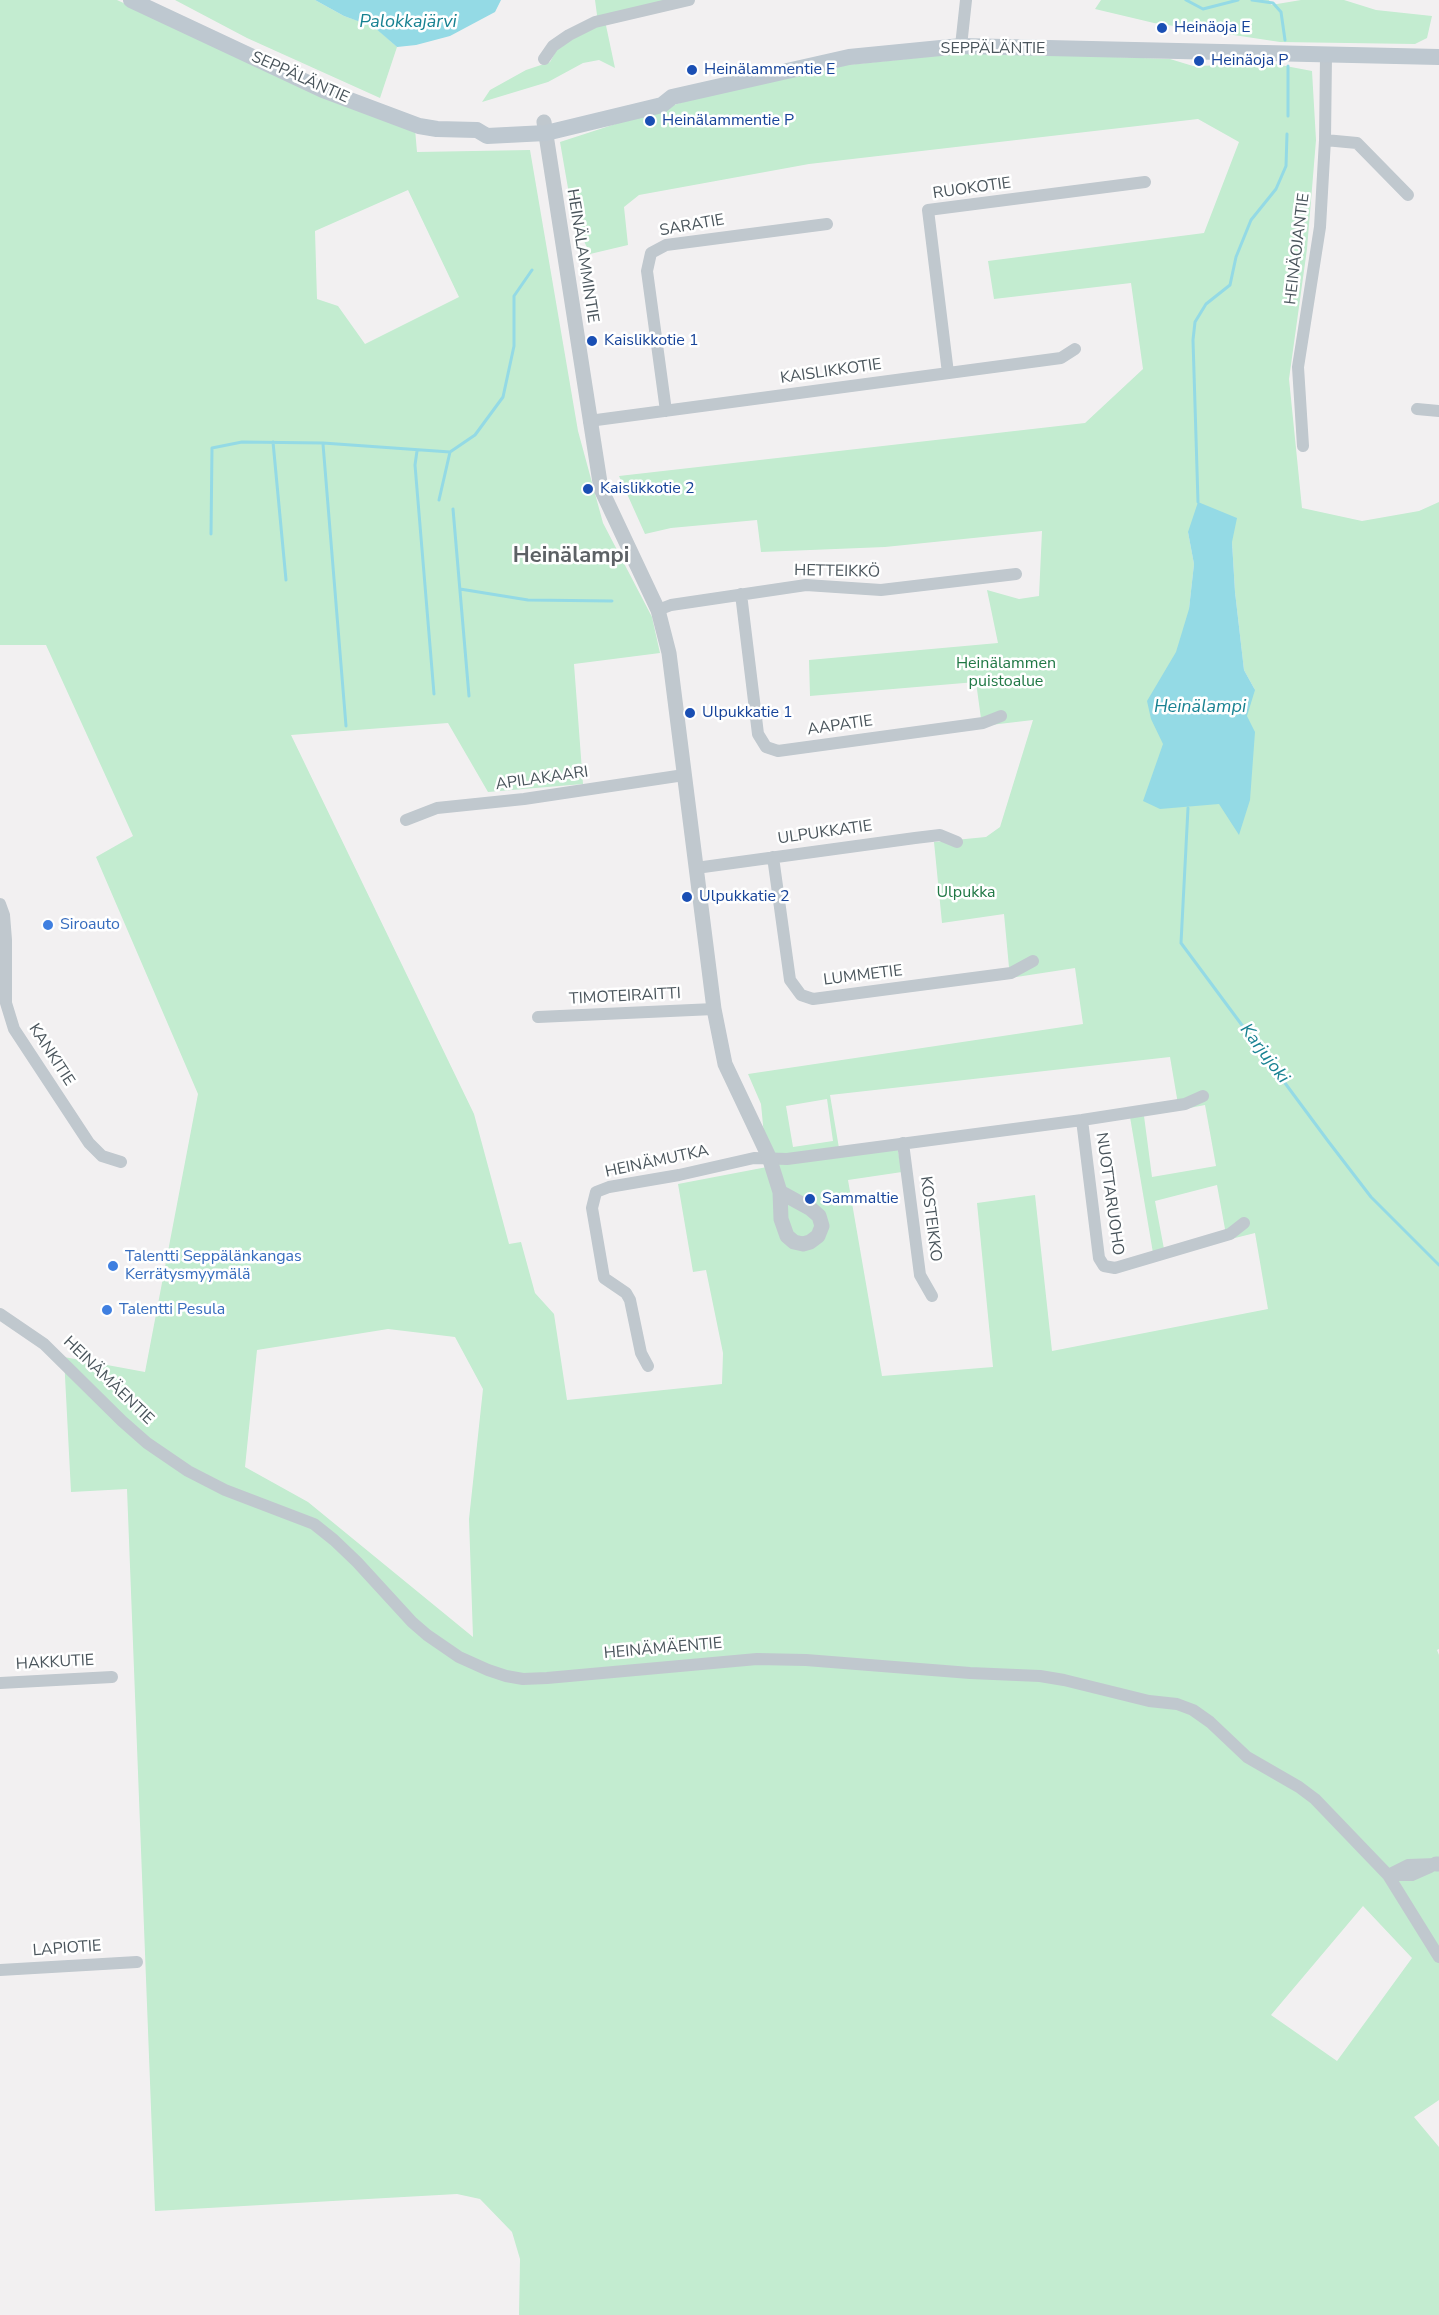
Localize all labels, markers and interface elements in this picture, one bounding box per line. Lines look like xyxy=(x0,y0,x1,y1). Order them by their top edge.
water label: Palokkajärvi xyxy=(359,12,457,34)
place label: Heinäoja E xyxy=(1174,18,1251,38)
marker: Heinäoja E xyxy=(1155,21,1169,35)
street label: SEPPÄLÄNTIE xyxy=(941,39,1045,59)
street label: SEPPÄLÄNTIE xyxy=(248,48,352,108)
place label: Heinäoja P xyxy=(1211,51,1288,71)
marker: Heinäoja P xyxy=(1192,54,1206,68)
place label: Heinälammentie E xyxy=(704,60,835,80)
marker: Heinälammentie E xyxy=(685,63,699,77)
place label: Heinälammentie P xyxy=(662,111,794,131)
marker: Heinälammentie P xyxy=(643,114,657,128)
street label: RUOKOTIE xyxy=(932,174,1012,204)
street label: HEINÄLAMMINTIE xyxy=(562,188,602,324)
street label: HEINÄOJANTIE xyxy=(1282,192,1314,306)
street label: SARATIE xyxy=(658,211,726,241)
place label: Kaislikkotie 1 xyxy=(604,331,698,351)
marker: Kaislikkotie 1 xyxy=(585,334,599,348)
street label: KAISLIKKOTIE xyxy=(779,355,883,389)
place label: Kaislikkotie 2 xyxy=(600,479,694,499)
marker: Kaislikkotie 2 xyxy=(581,482,595,496)
district label: Heinälampi xyxy=(513,544,629,570)
street label: HETTEIKKÖ xyxy=(794,562,880,582)
park label: Heinälammen puistoalue xyxy=(956,654,1056,692)
water label: Heinälampi xyxy=(1154,697,1246,719)
place label: Ulpukkatie 1 xyxy=(702,703,793,723)
marker: Ulpukkatie 1 xyxy=(683,706,697,720)
street label: AAPATIE xyxy=(806,712,874,740)
street label: APILAKAARI xyxy=(494,763,590,795)
street label: ULPUKKATIE xyxy=(777,817,873,849)
park label: Ulpukka xyxy=(936,883,996,903)
place label: Ulpukkatie 2 xyxy=(699,887,790,907)
marker: Ulpukkatie 2 xyxy=(680,890,694,904)
place label: Siroauto xyxy=(60,915,120,935)
marker: Siroauto xyxy=(41,918,55,932)
street label: LUMMETIE xyxy=(822,962,904,990)
street label: TIMOTEIRAITTI xyxy=(569,984,681,1010)
street label: KANKITIE xyxy=(24,1020,78,1090)
water label: Karjujoki xyxy=(1235,1020,1293,1088)
street label: NUOTTARUOHO xyxy=(1091,1131,1127,1257)
street label: HEINÄMUTKA xyxy=(604,1142,710,1182)
street label: KOSTEIKKO xyxy=(915,1175,945,1263)
place label: Sammaltie xyxy=(822,1189,899,1209)
marker: Sammaltie xyxy=(803,1192,817,1206)
place label: Talentti Seppälänkangas Kerrätysmyymälä xyxy=(125,1247,302,1285)
marker: Talentti Seppälänkangas Kerrätysmyymälä xyxy=(106,1259,120,1273)
place label: Talentti Pesula xyxy=(119,1300,225,1320)
marker: Talentti Pesula xyxy=(100,1303,114,1317)
street label: HEINÄMÄENTIE xyxy=(59,1333,157,1429)
street label: HEINÄMÄENTIE xyxy=(603,1634,723,1664)
street label: HAKKUTIE xyxy=(15,1651,95,1675)
street label: LAPIOTIE xyxy=(32,1937,102,1961)

